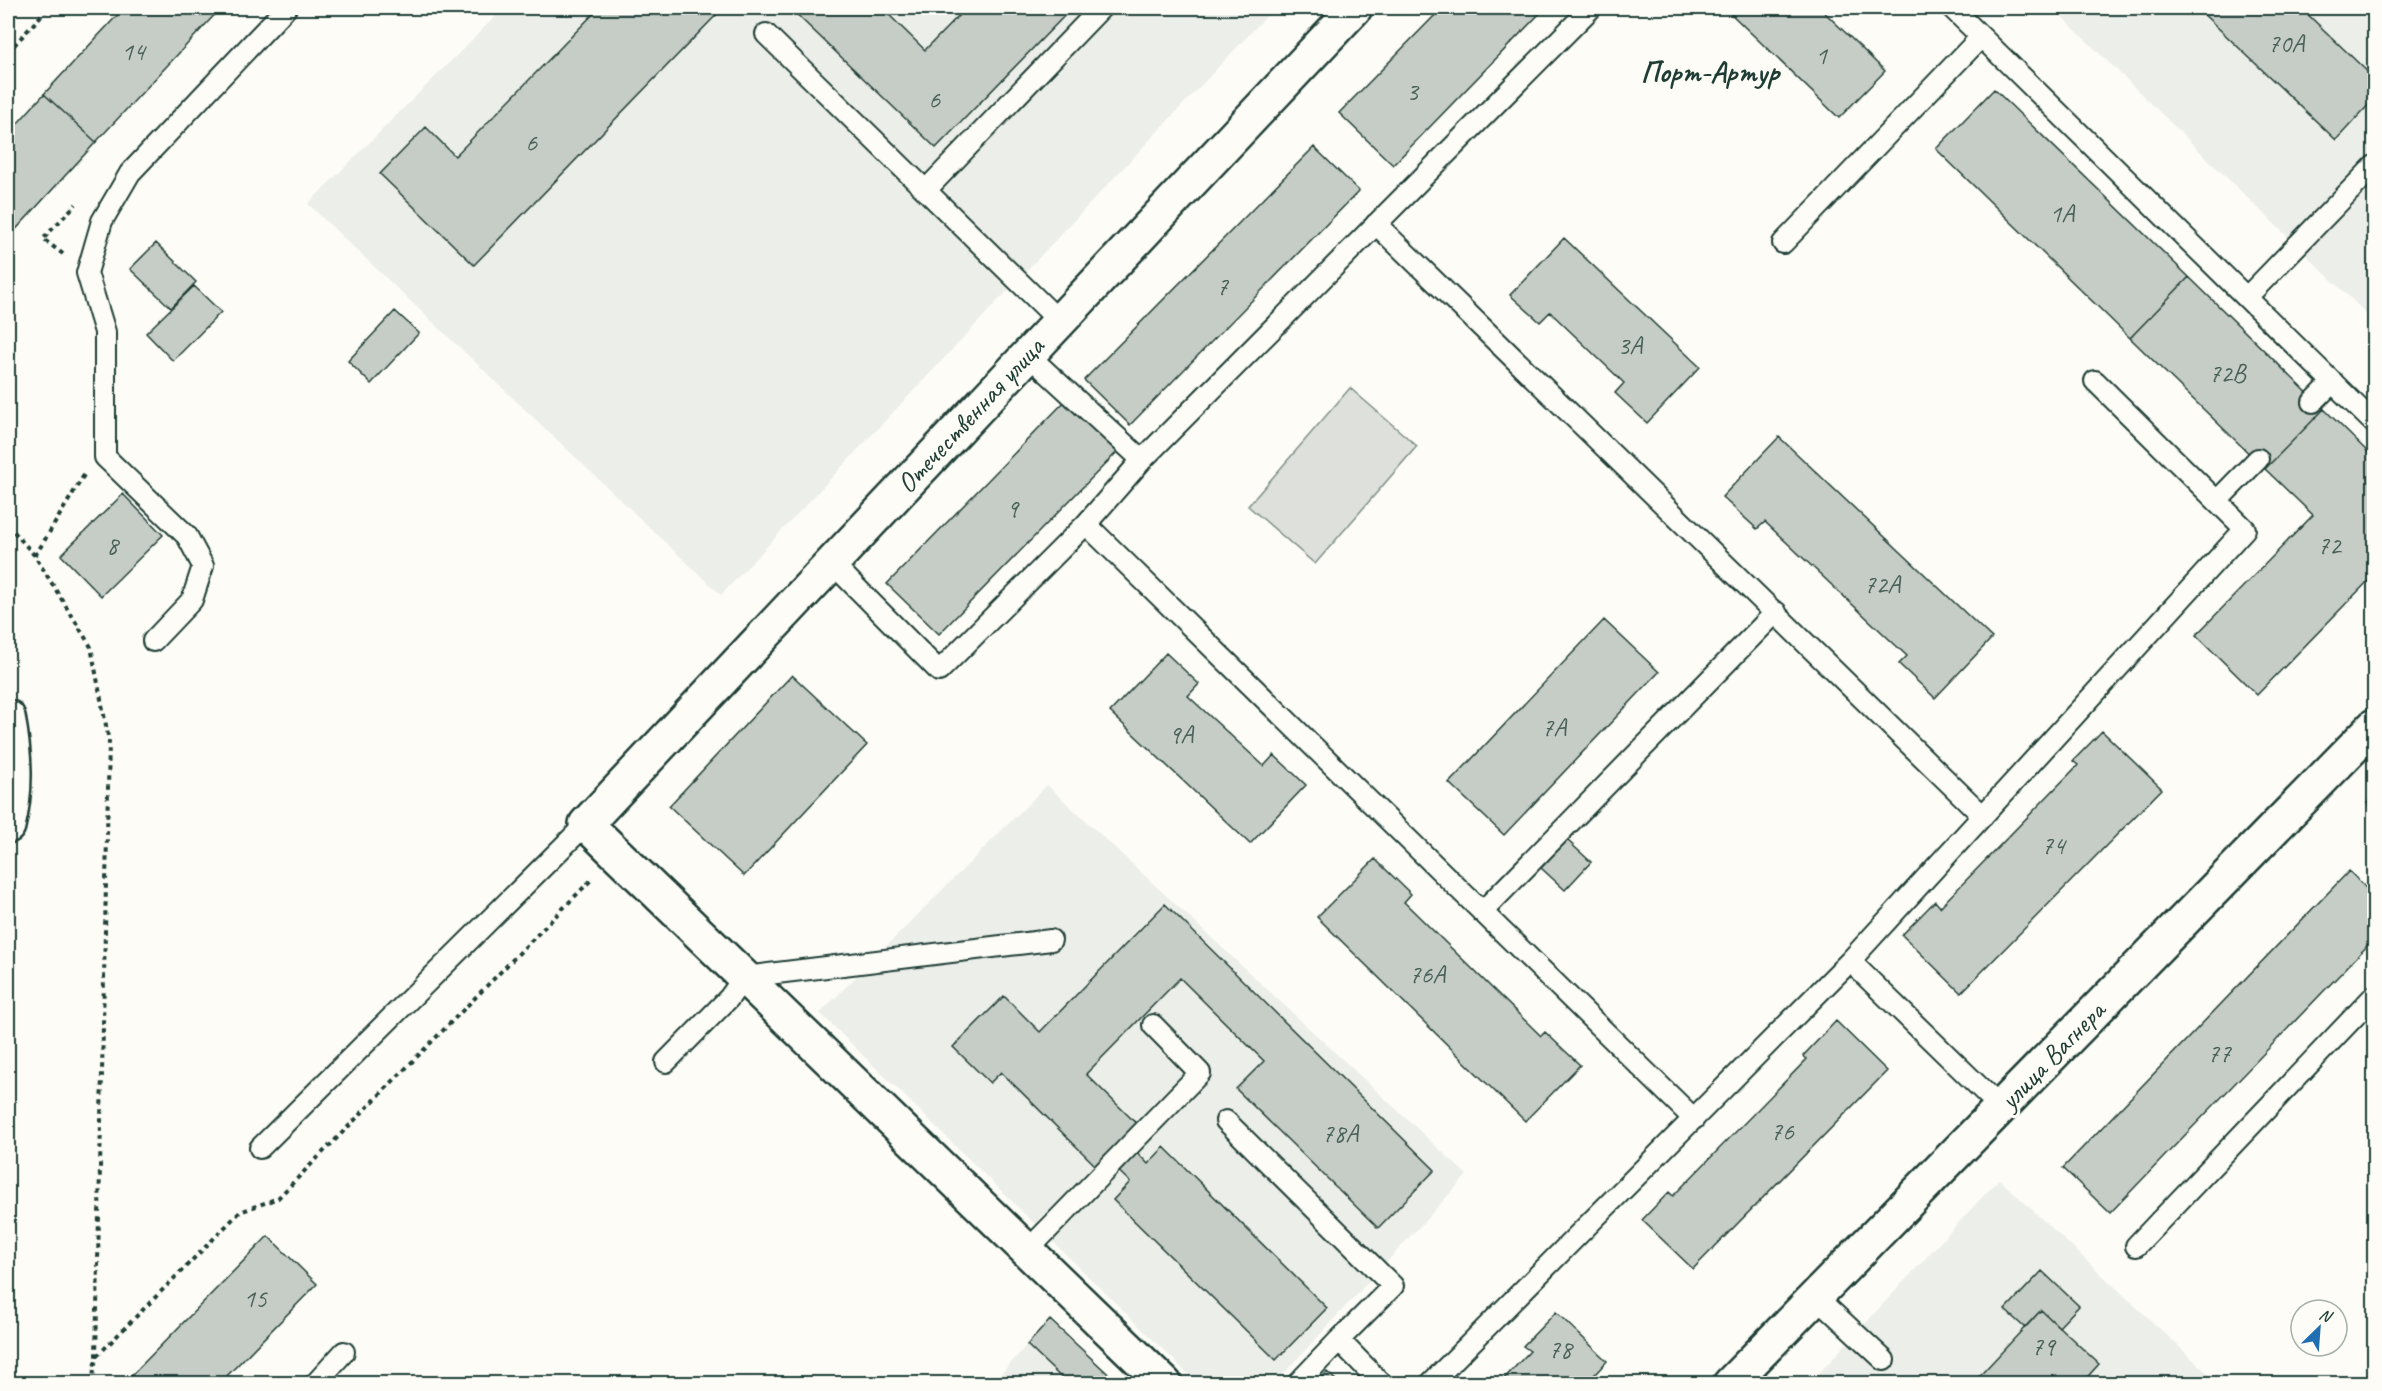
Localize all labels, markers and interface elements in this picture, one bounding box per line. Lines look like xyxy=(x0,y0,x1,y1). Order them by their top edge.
house number: 70А xyxy=(2268,27,2306,60)
house number: 14 xyxy=(121,35,147,68)
house number: 1 xyxy=(1815,39,1828,72)
district label: Порт-Артур xyxy=(1641,53,1782,91)
house number: 3 xyxy=(1406,75,1420,108)
house number: 6 xyxy=(928,83,941,116)
house number: 6 xyxy=(525,126,538,159)
house number: 1А xyxy=(2050,197,2076,230)
house number: 7 xyxy=(1216,270,1229,303)
street label: Отечественная улица xyxy=(889,328,1052,500)
house number: 3А xyxy=(1618,329,1644,362)
house number: 72В xyxy=(2209,357,2247,390)
house number: 9 xyxy=(1006,492,1020,525)
house number: 8 xyxy=(106,529,120,562)
house number: 72 xyxy=(2317,529,2343,562)
house number: 72А xyxy=(1864,568,1902,601)
house number: 7А xyxy=(1542,711,1568,744)
house number: 9А xyxy=(1169,718,1195,751)
house number: 74 xyxy=(2041,829,2067,862)
house number: 76А xyxy=(1409,958,1447,991)
street label: улица Вагнера xyxy=(1990,992,2114,1118)
house number: 77 xyxy=(2207,1037,2232,1070)
house number: 76 xyxy=(1770,1115,1795,1148)
house number: 78А xyxy=(1322,1117,1360,1150)
house number: 15 xyxy=(243,1282,268,1315)
north arrow xyxy=(2289,1298,2349,1358)
text: N xyxy=(2316,1304,2336,1328)
house number: 79 xyxy=(2031,1330,2057,1363)
house number: 78 xyxy=(1548,1333,1574,1366)

